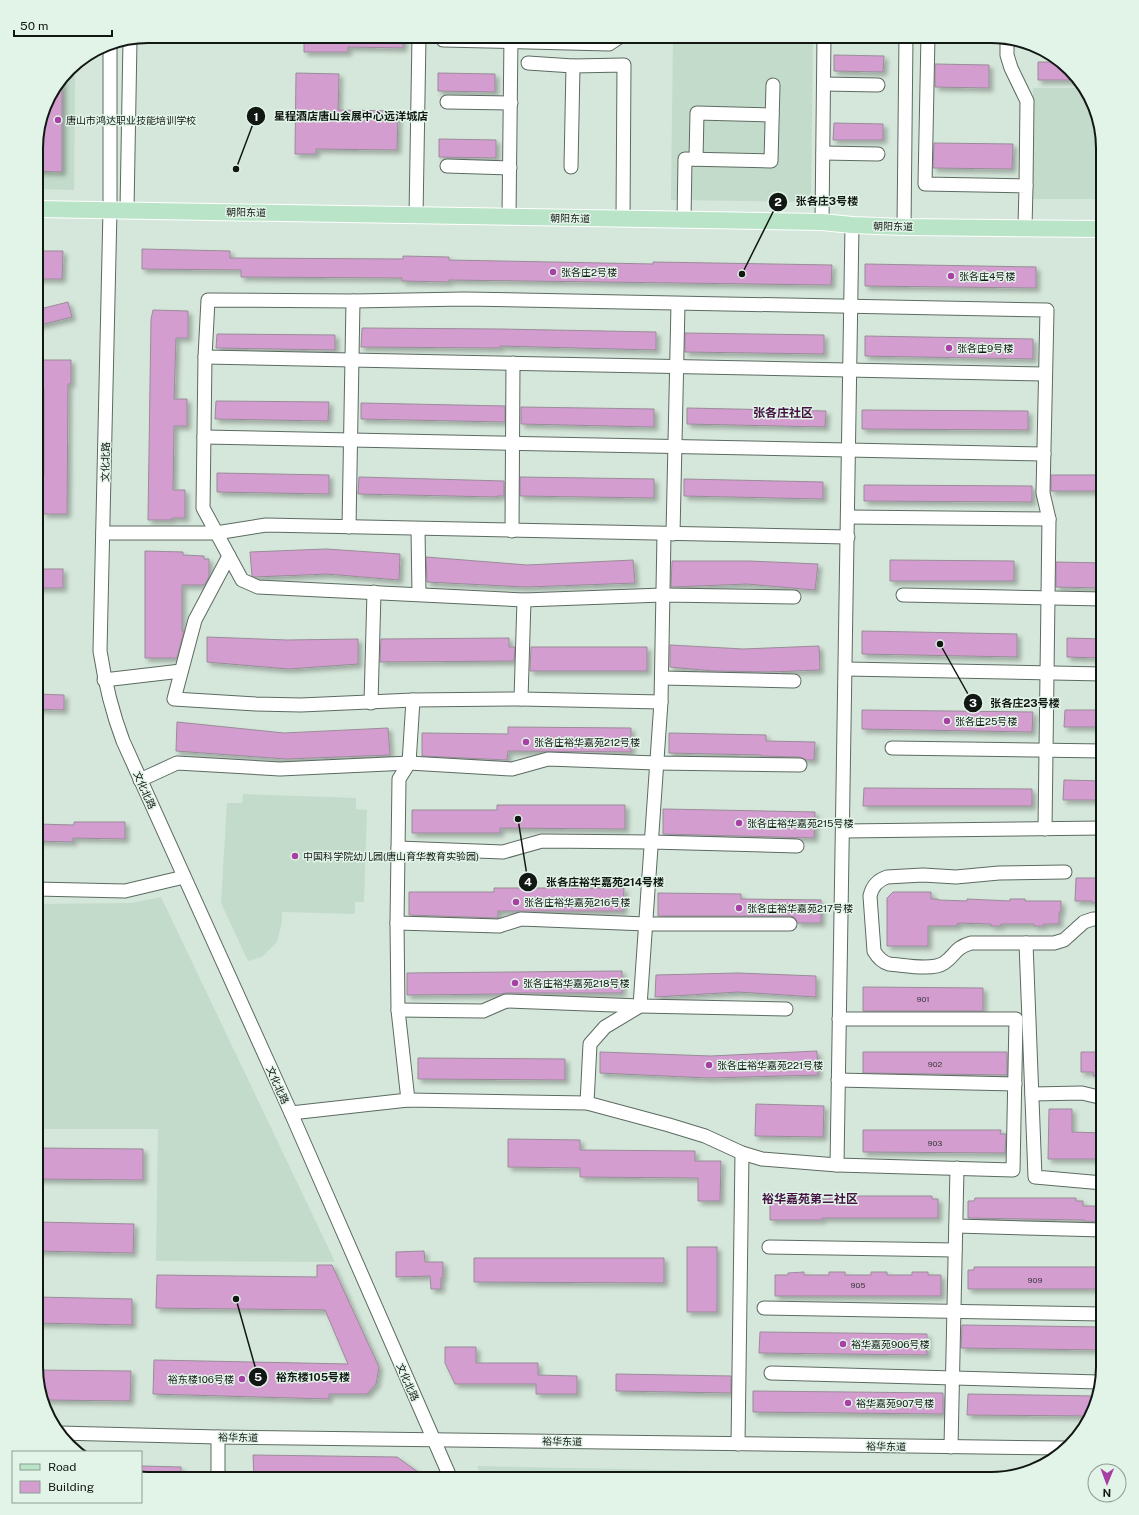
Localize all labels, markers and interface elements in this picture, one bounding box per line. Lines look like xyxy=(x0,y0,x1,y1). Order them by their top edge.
scale bar xyxy=(14,12,112,38)
text: 50 m xyxy=(20,19,48,33)
callout: 星程酒店唐山会展中心远洋城店 xyxy=(246,105,436,128)
text: 1 xyxy=(253,110,259,124)
text: 星程酒店唐山会展中心远洋城店 xyxy=(274,110,428,122)
place label: 唐山市鸿达职业技能培训学校 xyxy=(66,114,196,126)
marker: 唐山市鸿达职业技能培训学校 xyxy=(53,115,63,125)
callout: 张各庄3号楼 xyxy=(768,190,866,213)
text: 2 xyxy=(774,195,782,209)
text: 张各庄3号楼 xyxy=(796,195,858,207)
street label: 朝阳东道 xyxy=(226,206,266,218)
street label: 朝阳东道 xyxy=(550,212,590,224)
street label: 朝阳东道 xyxy=(873,220,913,232)
place label: 张各庄2号楼 xyxy=(561,266,617,278)
marker: 张各庄2号楼 xyxy=(548,267,558,277)
place label: 张各庄4号楼 xyxy=(959,270,1015,282)
marker: 张各庄4号楼 xyxy=(946,271,956,281)
place label: 张各庄9号楼 xyxy=(957,342,1013,354)
marker: 张各庄9号楼 xyxy=(944,343,954,353)
district label: 张各庄社区 xyxy=(753,406,813,420)
street label: 文化北路 xyxy=(99,442,111,482)
callout: 张各庄23号楼 xyxy=(963,691,1068,714)
text: 3 xyxy=(969,696,977,710)
text: 张各庄23号楼 xyxy=(990,697,1060,709)
place label: 张各庄25号楼 xyxy=(955,715,1017,727)
marker: 张各庄25号楼 xyxy=(942,716,952,726)
place label: 张各庄裕华嘉苑212号楼 xyxy=(534,736,640,748)
marker: 张各庄裕华嘉苑212号楼 xyxy=(521,737,531,747)
street label: 文化北路 xyxy=(131,769,159,811)
place label: 张各庄裕华嘉苑215号楼 xyxy=(747,817,853,829)
marker: 张各庄裕华嘉苑215号楼 xyxy=(734,818,744,828)
place label: 中国科学院幼儿园(唐山育华教育实验园) xyxy=(303,850,479,862)
marker: 中国科学院幼儿园(唐山育华教育实验园) xyxy=(290,851,300,861)
callout: 张各庄裕华嘉苑214号楼 xyxy=(518,870,672,893)
text: 4 xyxy=(524,875,532,889)
text: 张各庄裕华嘉苑214号楼 xyxy=(546,876,664,888)
place label: 张各庄裕华嘉苑216号楼 xyxy=(524,896,630,908)
marker: 张各庄裕华嘉苑216号楼 xyxy=(511,897,521,907)
place label: 张各庄裕华嘉苑217号楼 xyxy=(747,902,853,914)
marker: 张各庄裕华嘉苑217号楼 xyxy=(734,903,744,913)
place label: 张各庄裕华嘉苑218号楼 xyxy=(523,977,630,989)
marker: 张各庄裕华嘉苑218号楼 xyxy=(510,978,520,988)
house number: 901 xyxy=(916,994,930,1004)
place label: 张各庄裕华嘉苑221号楼 xyxy=(717,1059,823,1071)
house number: 902 xyxy=(928,1059,943,1069)
marker: 张各庄裕华嘉苑221号楼 xyxy=(704,1060,714,1070)
street label: 文化北路 xyxy=(264,1064,292,1106)
house number: 903 xyxy=(928,1138,942,1148)
district label: 裕华嘉苑第二社区 xyxy=(762,1192,858,1206)
house number: 909 xyxy=(1028,1275,1042,1285)
house number: 905 xyxy=(851,1280,865,1290)
place label: 裕华嘉苑906号楼 xyxy=(851,1338,929,1350)
marker: 裕华嘉苑906号楼 xyxy=(838,1339,848,1349)
street label: 文化北路 xyxy=(394,1361,422,1403)
callout: 裕东楼105号楼 xyxy=(248,1366,358,1389)
text: 5 xyxy=(254,1370,262,1384)
text: 裕东楼105号楼 xyxy=(276,1371,350,1383)
place label: 裕东楼106号楼 xyxy=(168,1373,234,1385)
marker: 裕东楼106号楼 xyxy=(237,1374,247,1384)
place label: 裕华嘉苑907号楼 xyxy=(856,1397,934,1409)
marker: 裕华嘉苑907号楼 xyxy=(843,1398,853,1408)
street label: 裕华东道 xyxy=(218,1431,258,1443)
street label: 裕华东道 xyxy=(542,1435,582,1447)
street label: 裕华东道 xyxy=(866,1440,906,1452)
legend xyxy=(12,1451,142,1503)
text: Road xyxy=(48,1460,76,1474)
north arrow xyxy=(1087,1463,1127,1503)
text: Building xyxy=(48,1480,94,1494)
text: N xyxy=(1102,1487,1111,1499)

